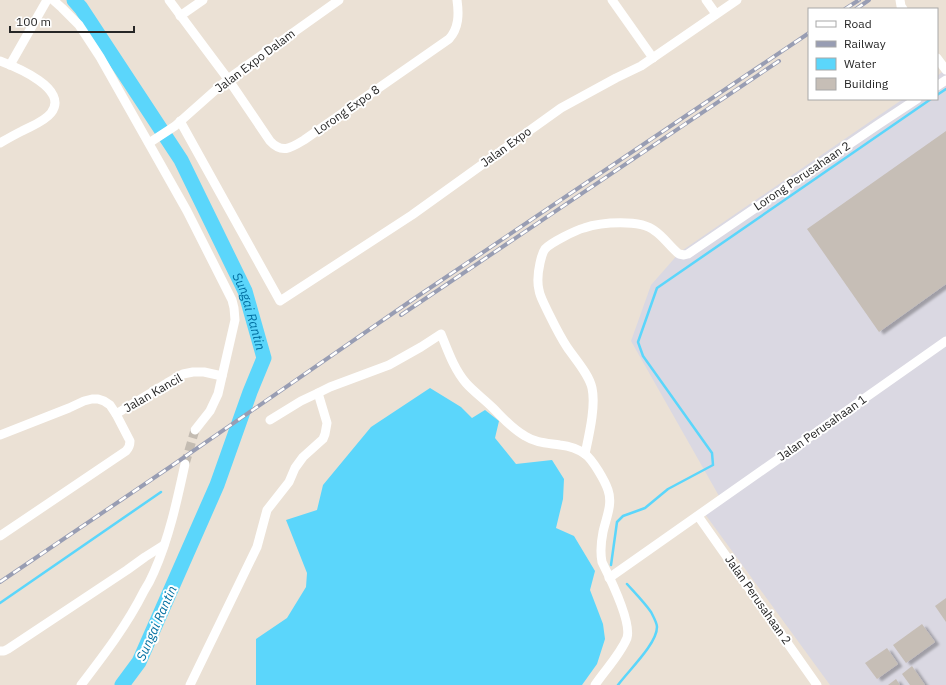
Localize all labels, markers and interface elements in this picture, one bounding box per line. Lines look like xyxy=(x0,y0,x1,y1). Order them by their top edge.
scale bar xyxy=(10,8,134,34)
legend xyxy=(808,8,938,100)
text: 100 m xyxy=(16,14,51,29)
text: Road xyxy=(844,16,872,31)
street label: Jalan Expo Dalam xyxy=(212,26,298,95)
text: Railway xyxy=(844,36,886,51)
text: Water xyxy=(844,56,877,71)
text: Building xyxy=(844,76,889,91)
street label: Lorong Expo 8 xyxy=(311,82,382,138)
street label: Jalan Expo xyxy=(478,123,534,170)
street label: Lorong Perusahaan 2 xyxy=(751,138,853,213)
water label: Sungai Rantin xyxy=(228,270,269,352)
street label: Jalan Kancil xyxy=(121,370,185,415)
street label: Jalan Perusahaan 1 xyxy=(774,391,869,464)
street label: Jalan Perusahaan 2 xyxy=(722,552,795,647)
water label: Sungai Rantin xyxy=(132,583,181,663)

